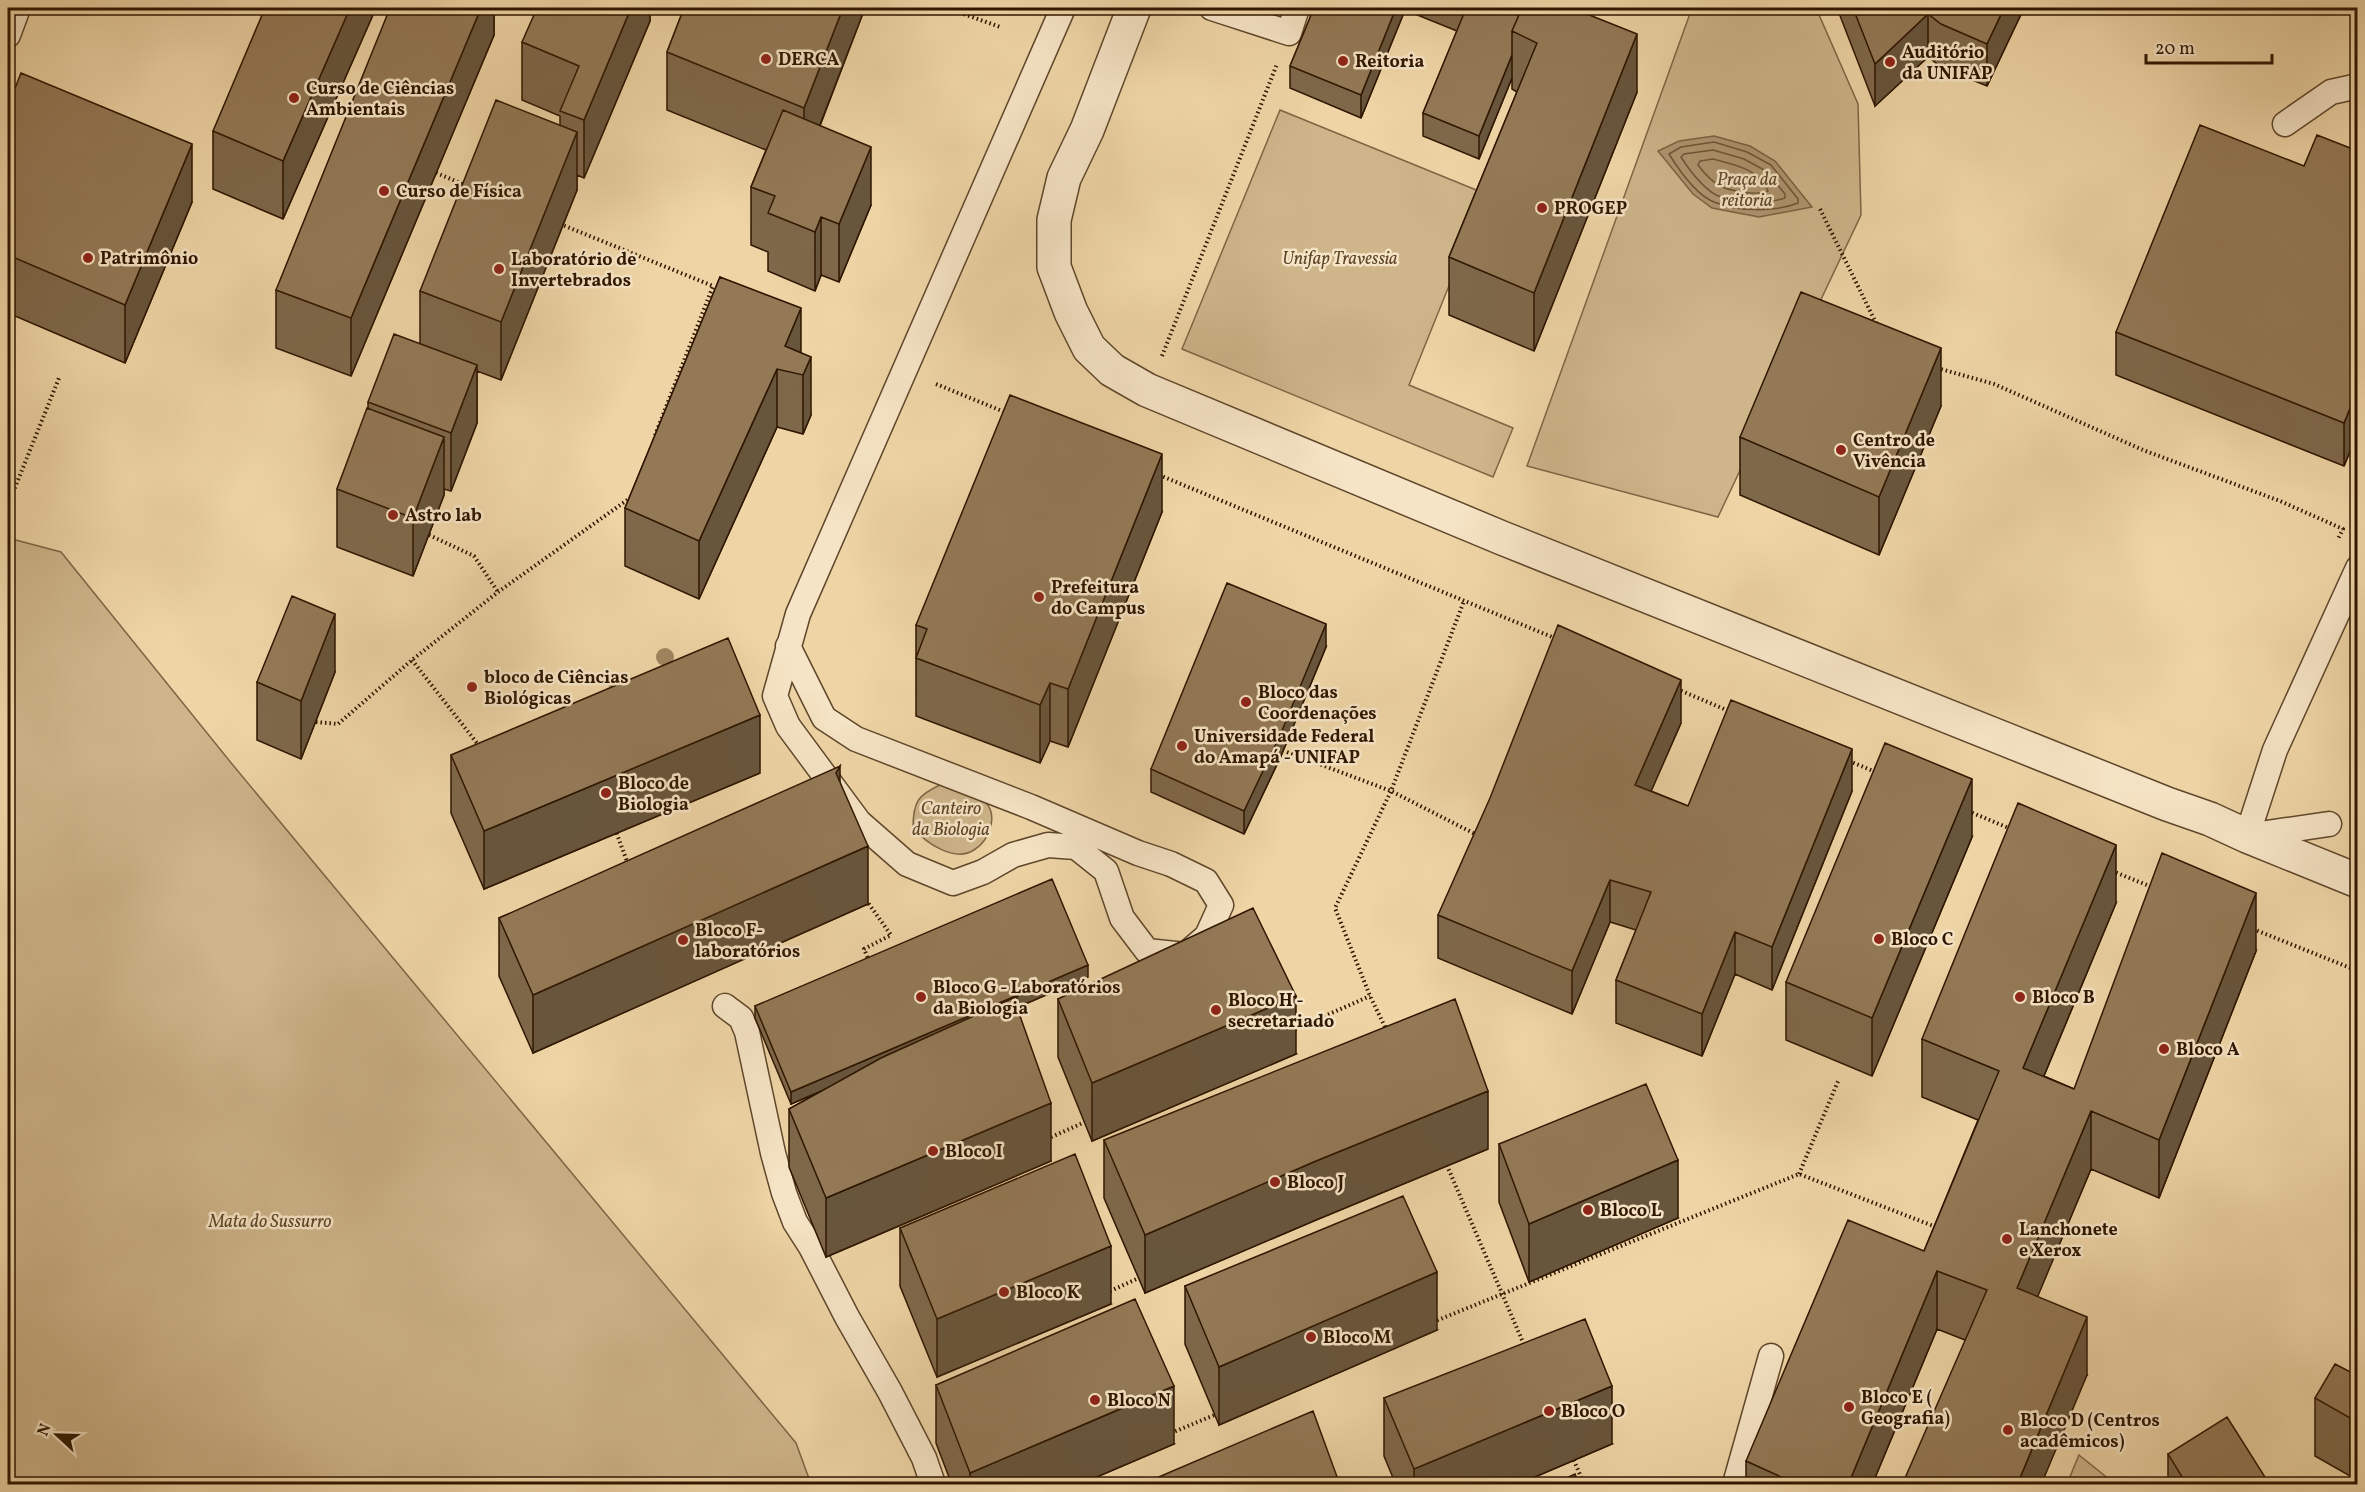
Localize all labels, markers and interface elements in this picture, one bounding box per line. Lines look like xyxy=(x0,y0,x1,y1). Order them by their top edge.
scale bar xyxy=(2146,27,2272,65)
text: 20 m xyxy=(2155,37,2195,62)
place label: Auditório da UNIFAP xyxy=(1902,41,1993,87)
place label: DERCA xyxy=(778,48,840,73)
place label: Reitoria xyxy=(1355,50,1425,75)
marker: DERCA xyxy=(759,52,773,66)
marker: Reitoria xyxy=(1336,54,1350,68)
marker: Auditório da UNIFAP xyxy=(1883,55,1897,69)
place label: Curso de Ciências Ambientais xyxy=(306,77,454,123)
marker: Curso de Ciências Ambientais xyxy=(287,91,301,105)
park label: Praça da reitoria xyxy=(1717,168,1777,214)
place label: Curso de Física xyxy=(396,180,522,205)
marker: Curso de Física xyxy=(377,184,391,198)
place label: PROGEP xyxy=(1554,197,1627,222)
marker: PROGEP xyxy=(1535,201,1549,215)
place label: Patrimônio xyxy=(100,247,198,272)
park label: Unifap Travessia xyxy=(1282,247,1398,272)
place label: Laboratório de Invertebrados xyxy=(511,248,636,294)
marker: Patrimônio xyxy=(81,251,95,265)
marker: Laboratório de Invertebrados xyxy=(492,262,506,276)
place label: Centro de Vivência xyxy=(1853,429,1935,475)
marker: Centro de Vivência xyxy=(1834,443,1848,457)
place label: Astro lab xyxy=(405,504,482,529)
marker: Astro lab xyxy=(386,508,400,522)
place label: Prefeitura do Campus xyxy=(1051,576,1145,622)
marker: Prefeitura do Campus xyxy=(1032,590,1046,604)
place label: bloco de Ciências Biológicas xyxy=(484,666,628,712)
marker: bloco de Ciências Biológicas xyxy=(465,680,479,694)
place label: Bloco das Coordenações xyxy=(1258,681,1377,727)
marker: Bloco das Coordenações xyxy=(1239,695,1253,709)
place label: Universidade Federal do Amapá - UNIFAP xyxy=(1194,725,1374,771)
marker: Universidade Federal do Amapá - UNIFAP xyxy=(1175,739,1189,753)
place label: Bloco de Biologia xyxy=(618,772,689,818)
marker: Bloco de Biologia xyxy=(599,786,613,800)
park label: Canteiro da Biologia xyxy=(912,797,990,843)
place label: Bloco F- laboratórios xyxy=(695,919,800,965)
place label: Bloco C xyxy=(1891,928,1953,953)
marker: Bloco C xyxy=(1872,932,1886,946)
marker: Bloco F- laboratórios xyxy=(676,933,690,947)
place label: Bloco G - Laboratórios da Biologia xyxy=(933,976,1120,1022)
place label: Bloco B xyxy=(2032,986,2095,1011)
place label: Bloco H - secretariado xyxy=(1228,989,1334,1035)
marker: Bloco G - Laboratórios da Biologia xyxy=(914,990,928,1004)
marker: Bloco B xyxy=(2013,990,2027,1004)
marker: Bloco H - secretariado xyxy=(1209,1003,1223,1017)
place label: Bloco A xyxy=(2176,1038,2240,1063)
marker: Bloco A xyxy=(2157,1042,2171,1056)
place label: Bloco I xyxy=(945,1140,1003,1165)
marker: Bloco I xyxy=(926,1144,940,1158)
place label: Bloco J xyxy=(1287,1171,1344,1196)
marker: Bloco J xyxy=(1268,1175,1282,1189)
place label: Bloco L xyxy=(1600,1199,1662,1224)
marker: Bloco L xyxy=(1581,1203,1595,1217)
park label: Mata do Sussurro xyxy=(208,1210,331,1235)
place label: Lanchonete e Xerox xyxy=(2019,1218,2118,1264)
marker: Lanchonete e Xerox xyxy=(2000,1232,2014,1246)
place label: Bloco K xyxy=(1016,1281,1080,1306)
marker: Bloco K xyxy=(997,1285,1011,1299)
place label: Bloco M xyxy=(1323,1326,1391,1351)
marker: Bloco M xyxy=(1304,1330,1318,1344)
place label: Bloco E ( Geografia) xyxy=(1861,1386,1950,1432)
place label: Bloco N xyxy=(1107,1389,1171,1414)
marker: Bloco N xyxy=(1088,1393,1102,1407)
place label: Bloco O xyxy=(1561,1400,1625,1425)
marker: Bloco E ( Geografia) xyxy=(1842,1400,1856,1414)
marker: Bloco O xyxy=(1542,1404,1556,1418)
north arrow xyxy=(27,1405,87,1465)
place label: Bloco D (Centros acadêmicos) xyxy=(2020,1409,2160,1455)
text: N xyxy=(33,1420,57,1440)
marker: Bloco D (Centros acadêmicos) xyxy=(2001,1423,2015,1437)

